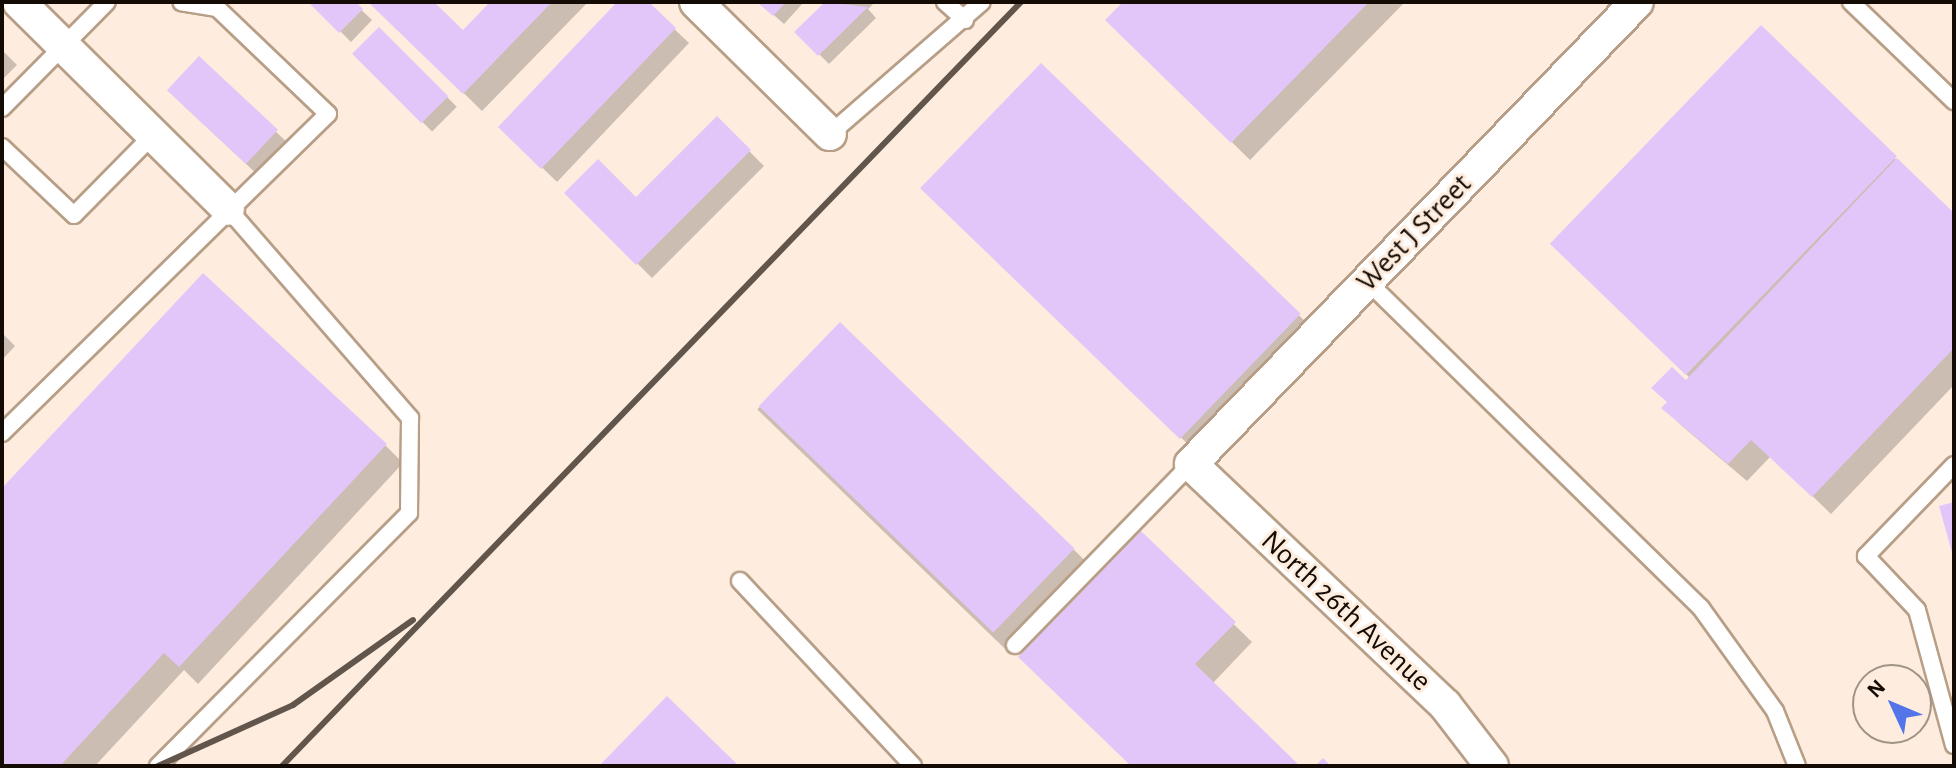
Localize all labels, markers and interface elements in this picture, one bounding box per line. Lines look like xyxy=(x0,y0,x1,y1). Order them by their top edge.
street label: West J Street xyxy=(1349,167,1479,299)
street label: North 26th Avenue xyxy=(1253,523,1439,699)
north arrow xyxy=(1852,664,1932,744)
text: N xyxy=(1863,676,1889,702)

